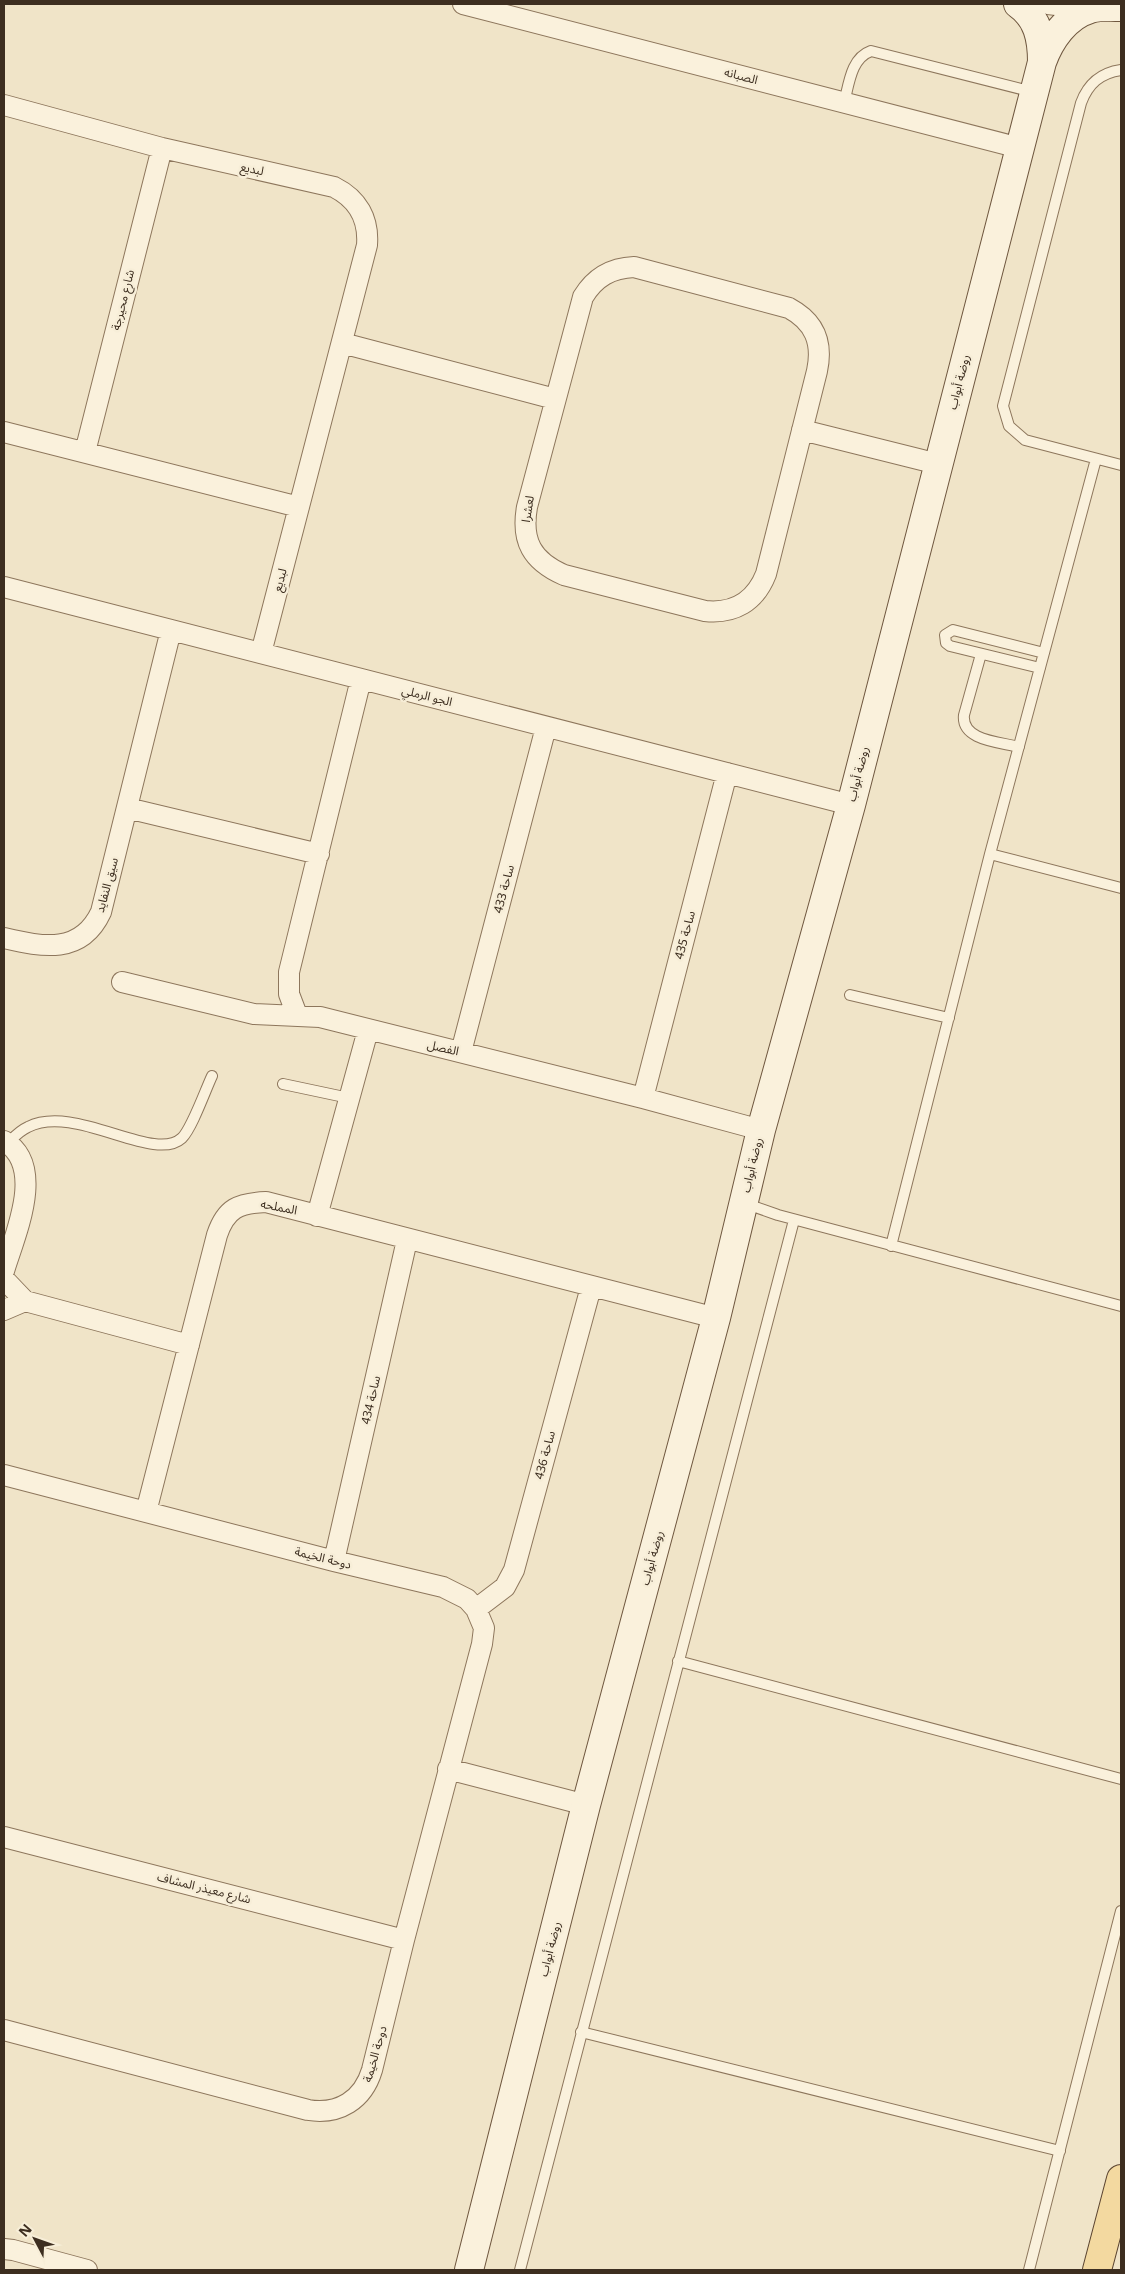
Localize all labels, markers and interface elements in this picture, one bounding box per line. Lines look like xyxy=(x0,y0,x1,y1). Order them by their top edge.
street label: الصبانه xyxy=(721,60,761,93)
street label: لبديع xyxy=(238,155,266,184)
street label: شارع محيرجة xyxy=(104,267,143,333)
street label: روضة أبواب xyxy=(941,352,978,412)
street label: لعشرا xyxy=(514,494,543,524)
street label: لبديع xyxy=(265,565,296,595)
street label: الجو الرملي xyxy=(399,678,455,715)
street label: روضة أبواب xyxy=(840,744,877,804)
street label: سيق النفايد xyxy=(88,855,127,916)
street label: ساحة 433 xyxy=(486,862,523,916)
street label: ساحة 435 xyxy=(667,908,704,962)
street label: الفصل xyxy=(424,1033,461,1064)
street label: روضة أبواب xyxy=(734,1135,771,1195)
street label: المملحه xyxy=(258,1192,300,1223)
street label: ساحة 434 xyxy=(354,1373,389,1427)
street label: ساحة 436 xyxy=(527,1428,564,1482)
street label: روضة أبواب xyxy=(633,1528,672,1588)
street label: دوحة الخيمة xyxy=(292,1539,354,1578)
street label: شارع معيذر المشاف xyxy=(154,1865,253,1912)
street label: روضة أبواب xyxy=(532,1919,569,1979)
street label: دوحة الخيمة xyxy=(355,2023,396,2085)
north arrow xyxy=(10,2214,60,2264)
text: N xyxy=(11,2217,40,2245)

